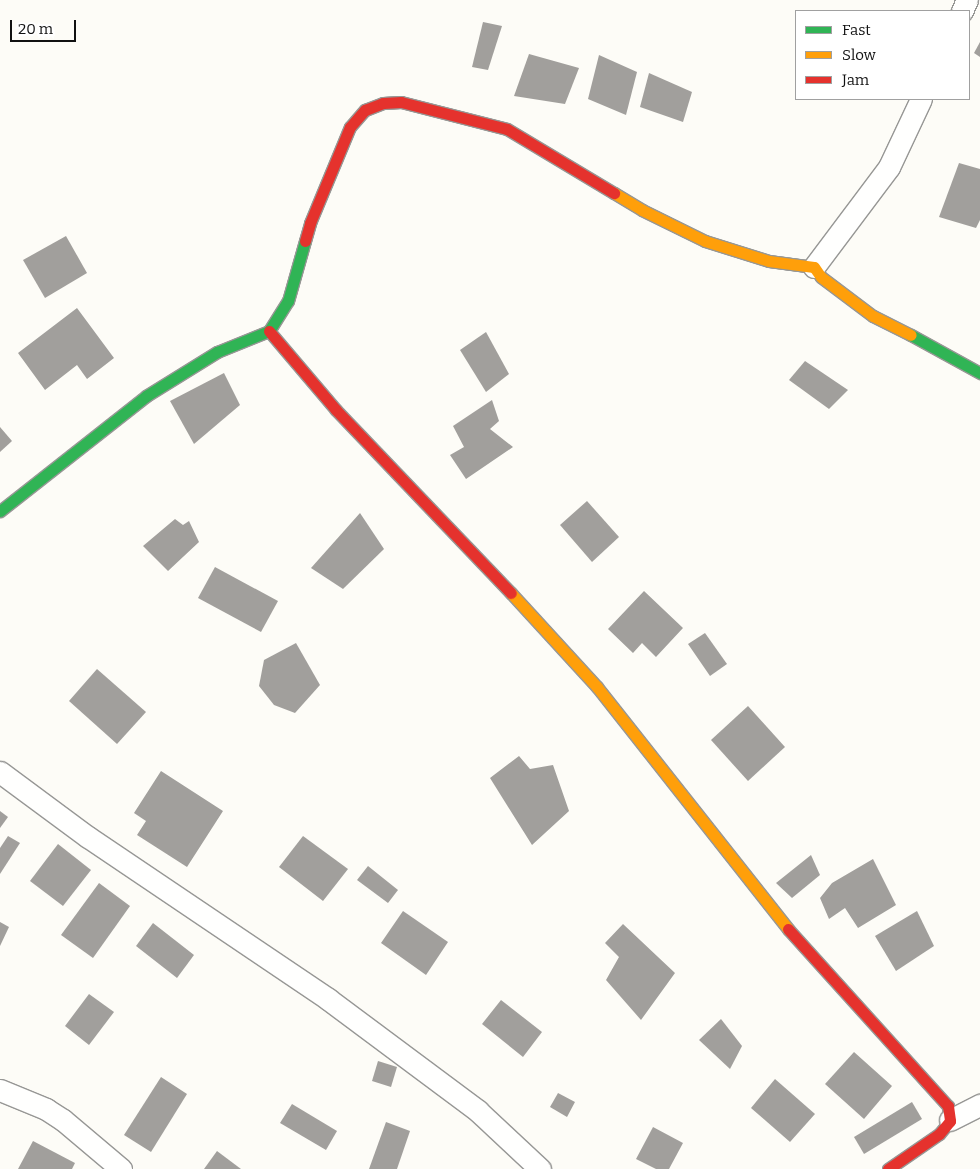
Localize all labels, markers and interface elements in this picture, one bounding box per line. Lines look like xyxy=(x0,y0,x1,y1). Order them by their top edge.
scale bar xyxy=(12,10,79,42)
legend xyxy=(795,10,970,100)
text: 20 m xyxy=(18,20,53,38)
text: Fast xyxy=(842,21,871,39)
text: Slow xyxy=(842,46,876,64)
text: Jam xyxy=(842,71,869,89)

